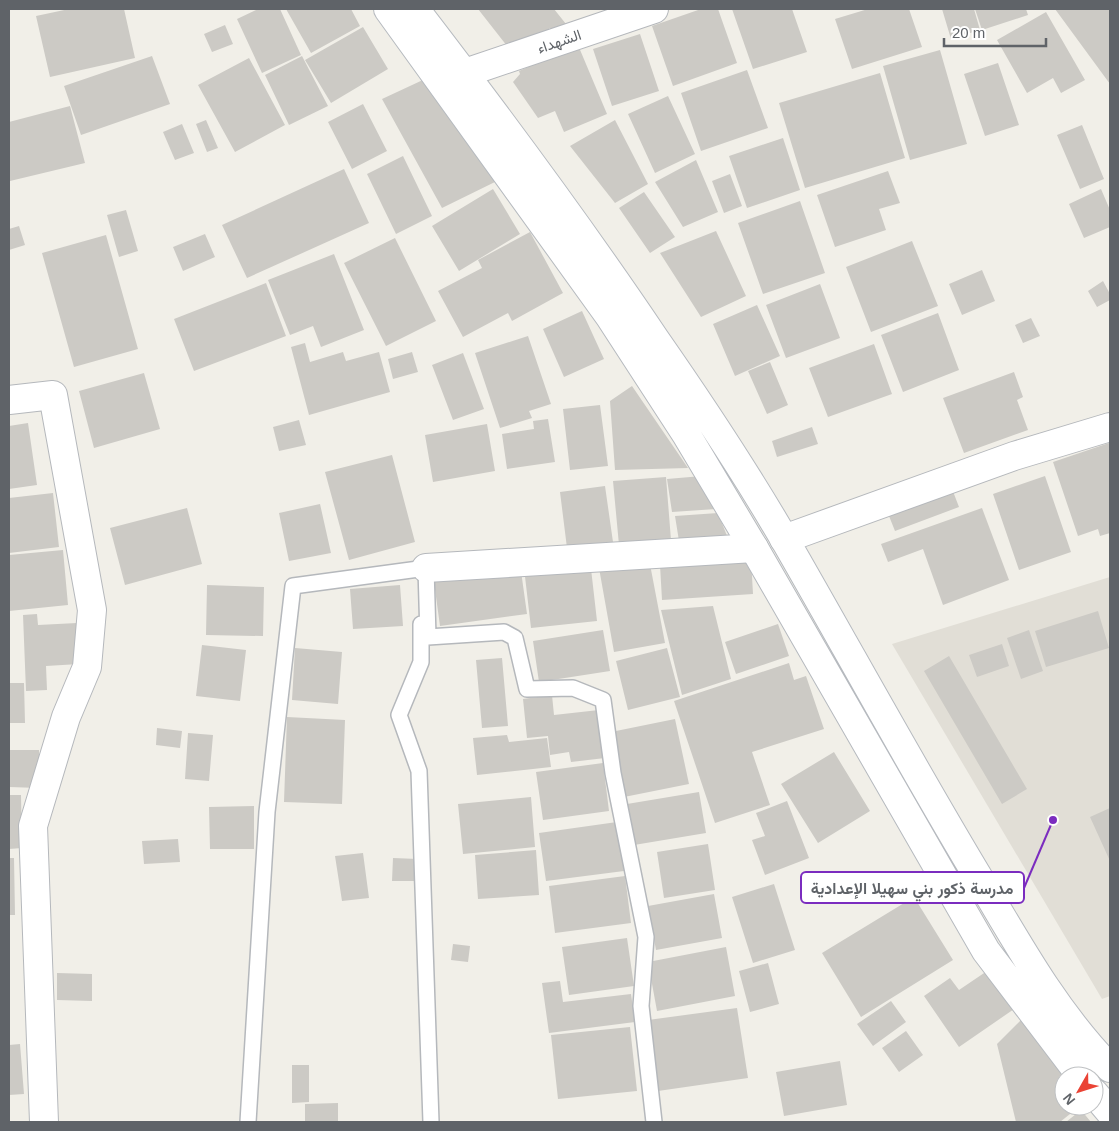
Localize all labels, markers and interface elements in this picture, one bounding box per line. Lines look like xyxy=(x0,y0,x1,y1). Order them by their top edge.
scale bar xyxy=(944,15,1046,47)
text: 20 m xyxy=(952,24,985,41)
street label: الشهداء xyxy=(535,26,584,57)
callout: مدرسة ذكور بني سهيلا الإعدادية xyxy=(801,872,1024,903)
text: مدرسة ذكور بني سهيلا الإعدادية xyxy=(811,880,1014,902)
north arrow xyxy=(1054,1066,1104,1116)
text: N xyxy=(1059,1090,1078,1108)

